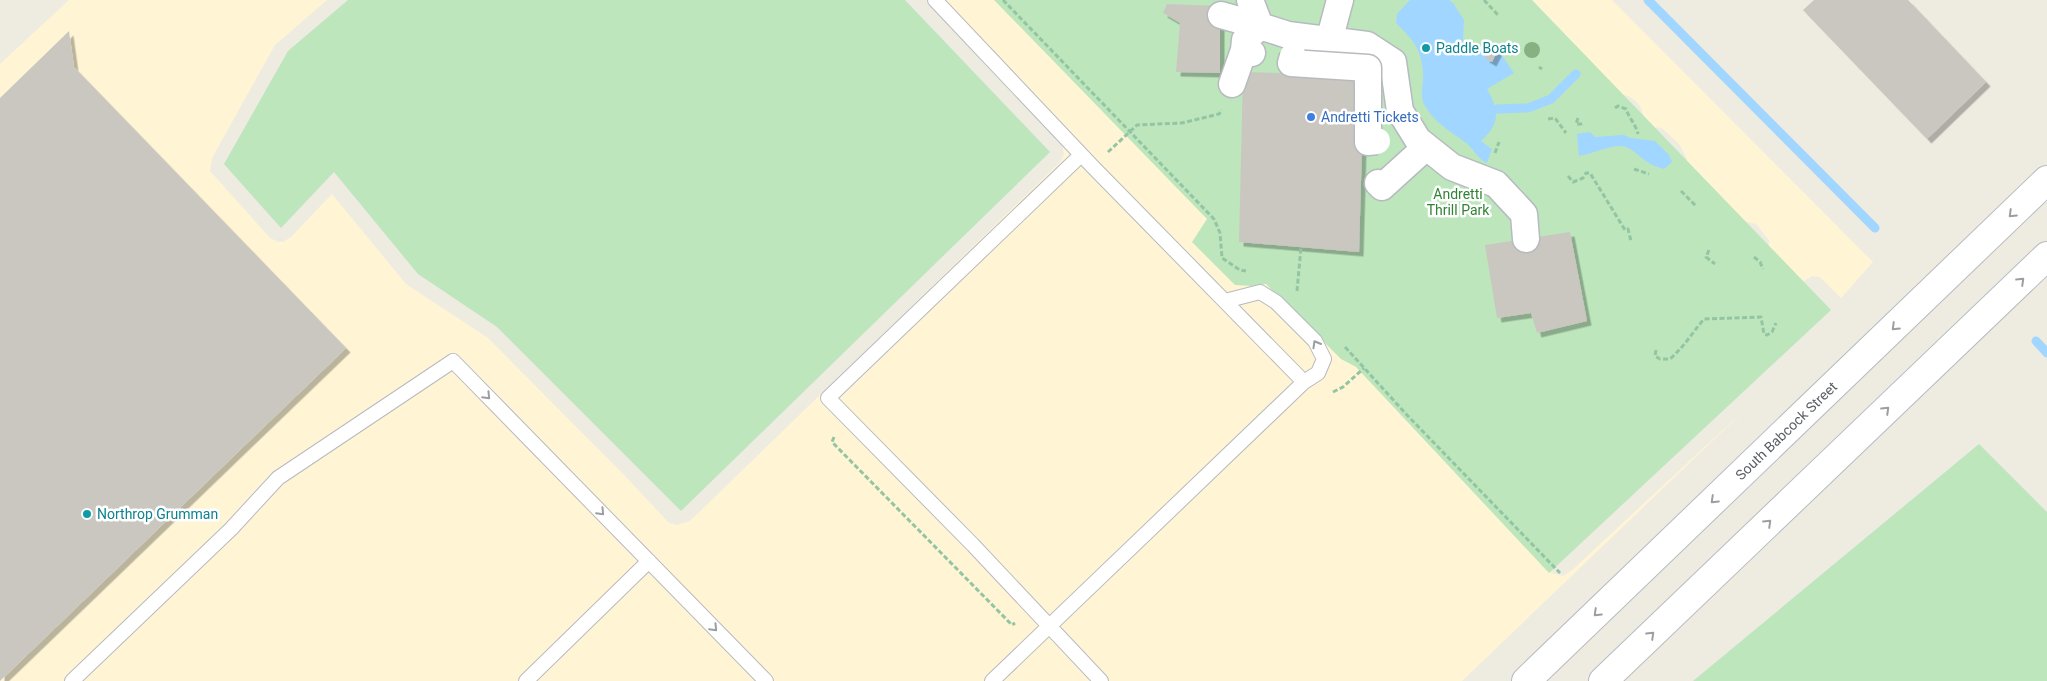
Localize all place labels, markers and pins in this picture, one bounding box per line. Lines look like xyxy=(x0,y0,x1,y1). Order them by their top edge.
place label: Paddle Boats xyxy=(1436,40,1519,56)
marker: Paddle Boats xyxy=(1420,42,1432,54)
place label: Andretti Tickets xyxy=(1321,109,1419,125)
marker: Andretti Tickets xyxy=(1305,111,1317,123)
place label: Northrop Grumman xyxy=(97,506,218,522)
marker: Northrop Grumman xyxy=(81,508,93,520)

